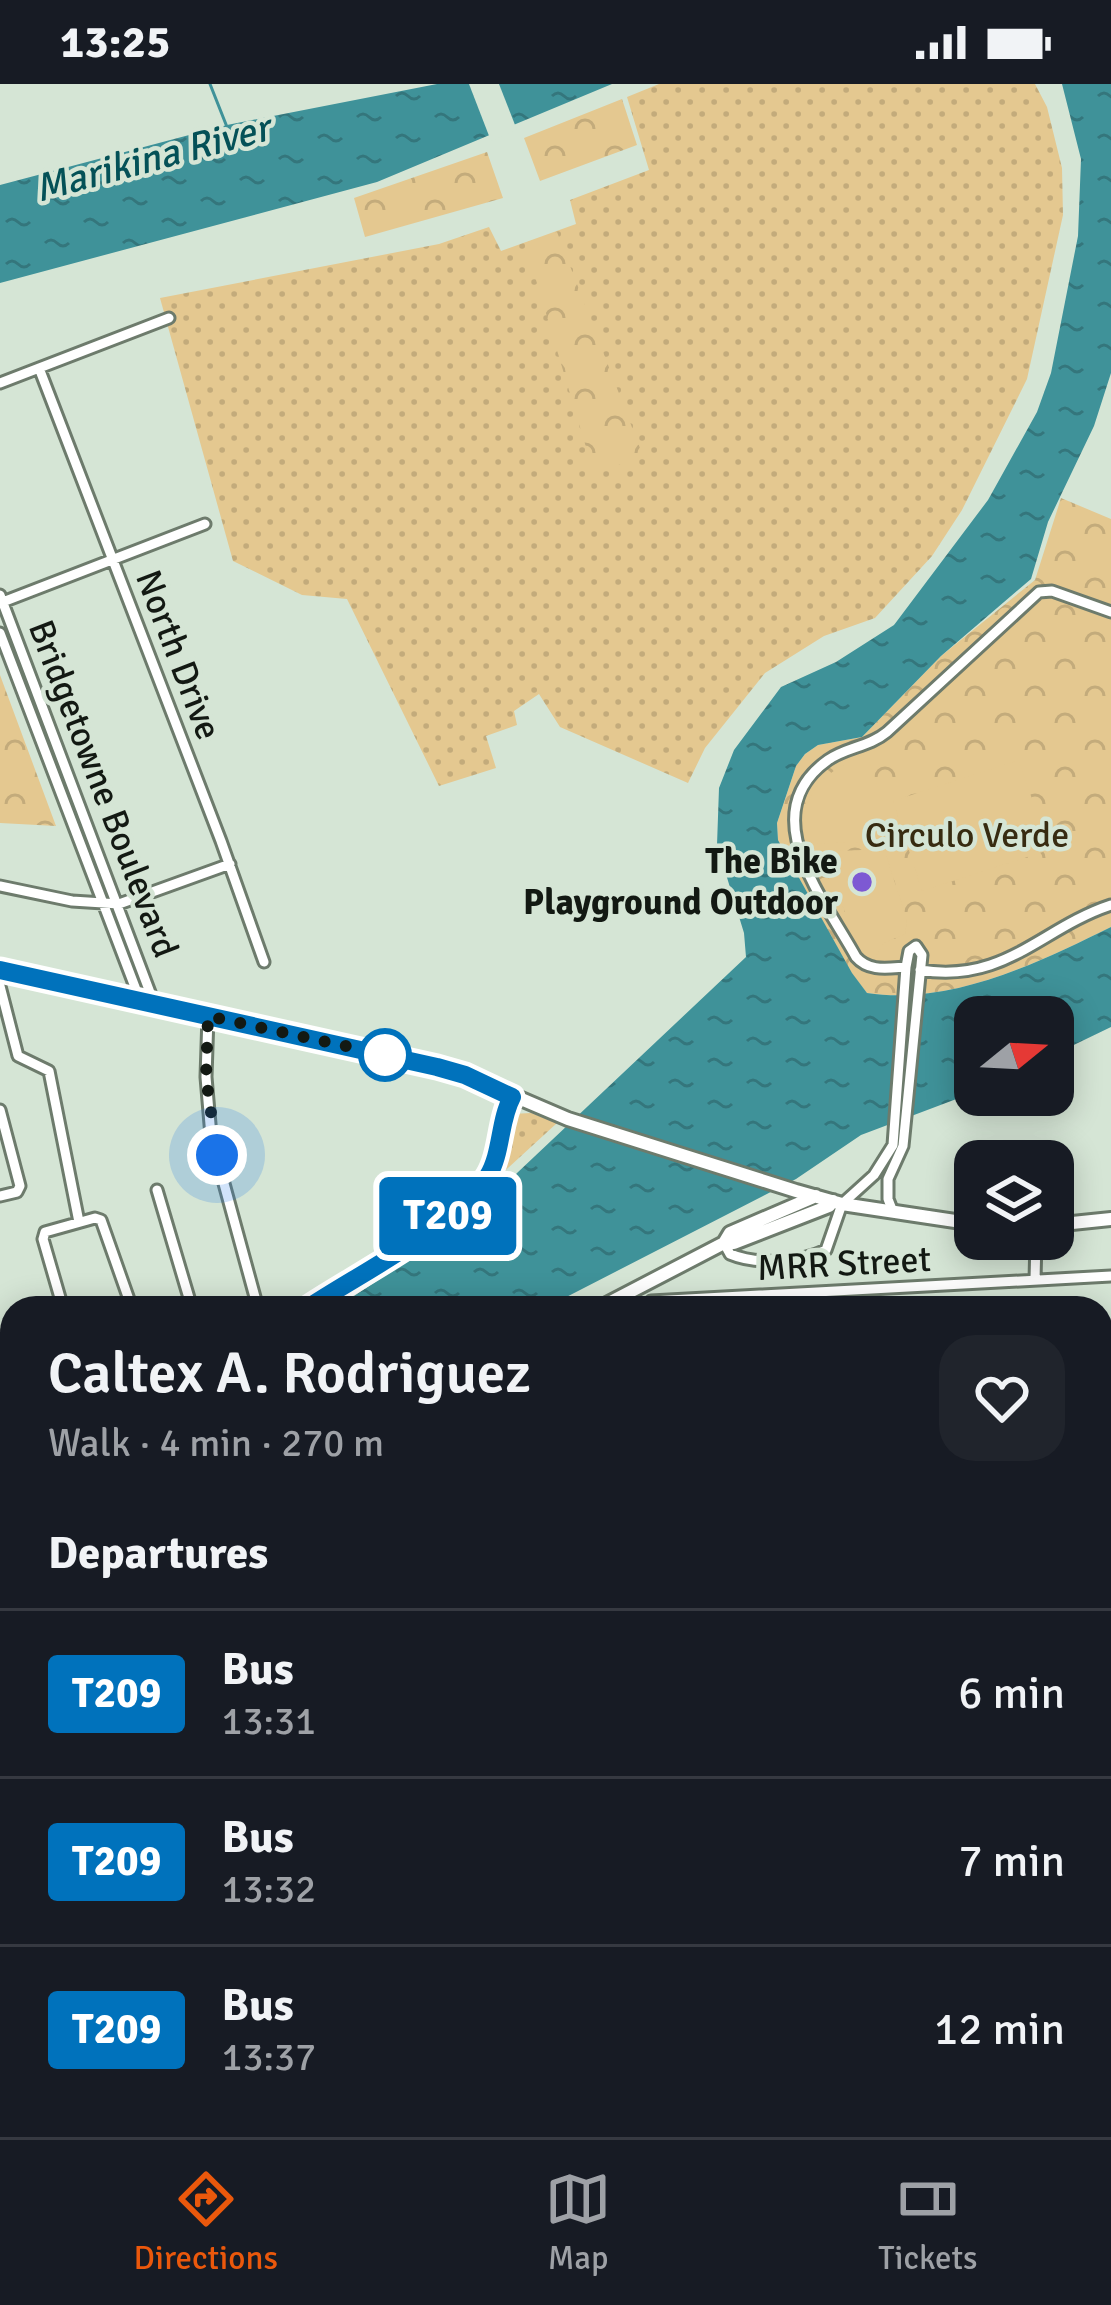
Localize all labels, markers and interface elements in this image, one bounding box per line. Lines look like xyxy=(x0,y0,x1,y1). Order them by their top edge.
text: 13:25 xyxy=(60,15,170,70)
water label: Marikina River xyxy=(29,102,279,212)
street label: North Drive xyxy=(125,564,231,746)
street label: Bridgetowne Boulevard xyxy=(18,614,188,964)
park label: Circulo Verde xyxy=(865,813,1069,858)
place label: The Bike Playground Outdoor xyxy=(523,839,839,925)
marker: The Bike Playground Outdoor xyxy=(849,869,875,895)
north arrow xyxy=(954,996,1074,1116)
map controls xyxy=(954,996,1074,1260)
unlabelled marker xyxy=(360,1030,410,1080)
your location xyxy=(187,1125,247,1185)
button: layers xyxy=(954,1140,1074,1260)
line badge: T209 xyxy=(364,1177,532,1255)
text: T209 xyxy=(403,1190,493,1241)
street label: MRR Street xyxy=(756,1237,932,1291)
button: heart xyxy=(939,1335,1065,1461)
text: Caltex A. Rodriguez xyxy=(48,1338,531,1409)
text: Walk · 4 min · 270 m xyxy=(48,1419,384,1467)
text: Departures xyxy=(48,1526,268,1581)
text: Bus xyxy=(221,1642,294,1697)
text: 6 min xyxy=(958,1666,1065,1721)
text: T209 xyxy=(72,1668,161,1719)
text: 13:31 xyxy=(221,1697,316,1745)
text: Bus xyxy=(221,1810,294,1865)
text: 7 min xyxy=(958,1834,1065,1889)
text: T209 xyxy=(72,1836,161,1887)
text: 13:32 xyxy=(221,1865,316,1913)
text: Bus xyxy=(221,1978,294,2033)
text: 12 min xyxy=(934,2002,1065,2057)
text: T209 xyxy=(72,2004,161,2055)
text: 13:37 xyxy=(221,2033,316,2081)
tab: Directions xyxy=(134,2166,278,2279)
tab: Map xyxy=(545,2166,611,2279)
tab: Tickets xyxy=(878,2166,977,2279)

